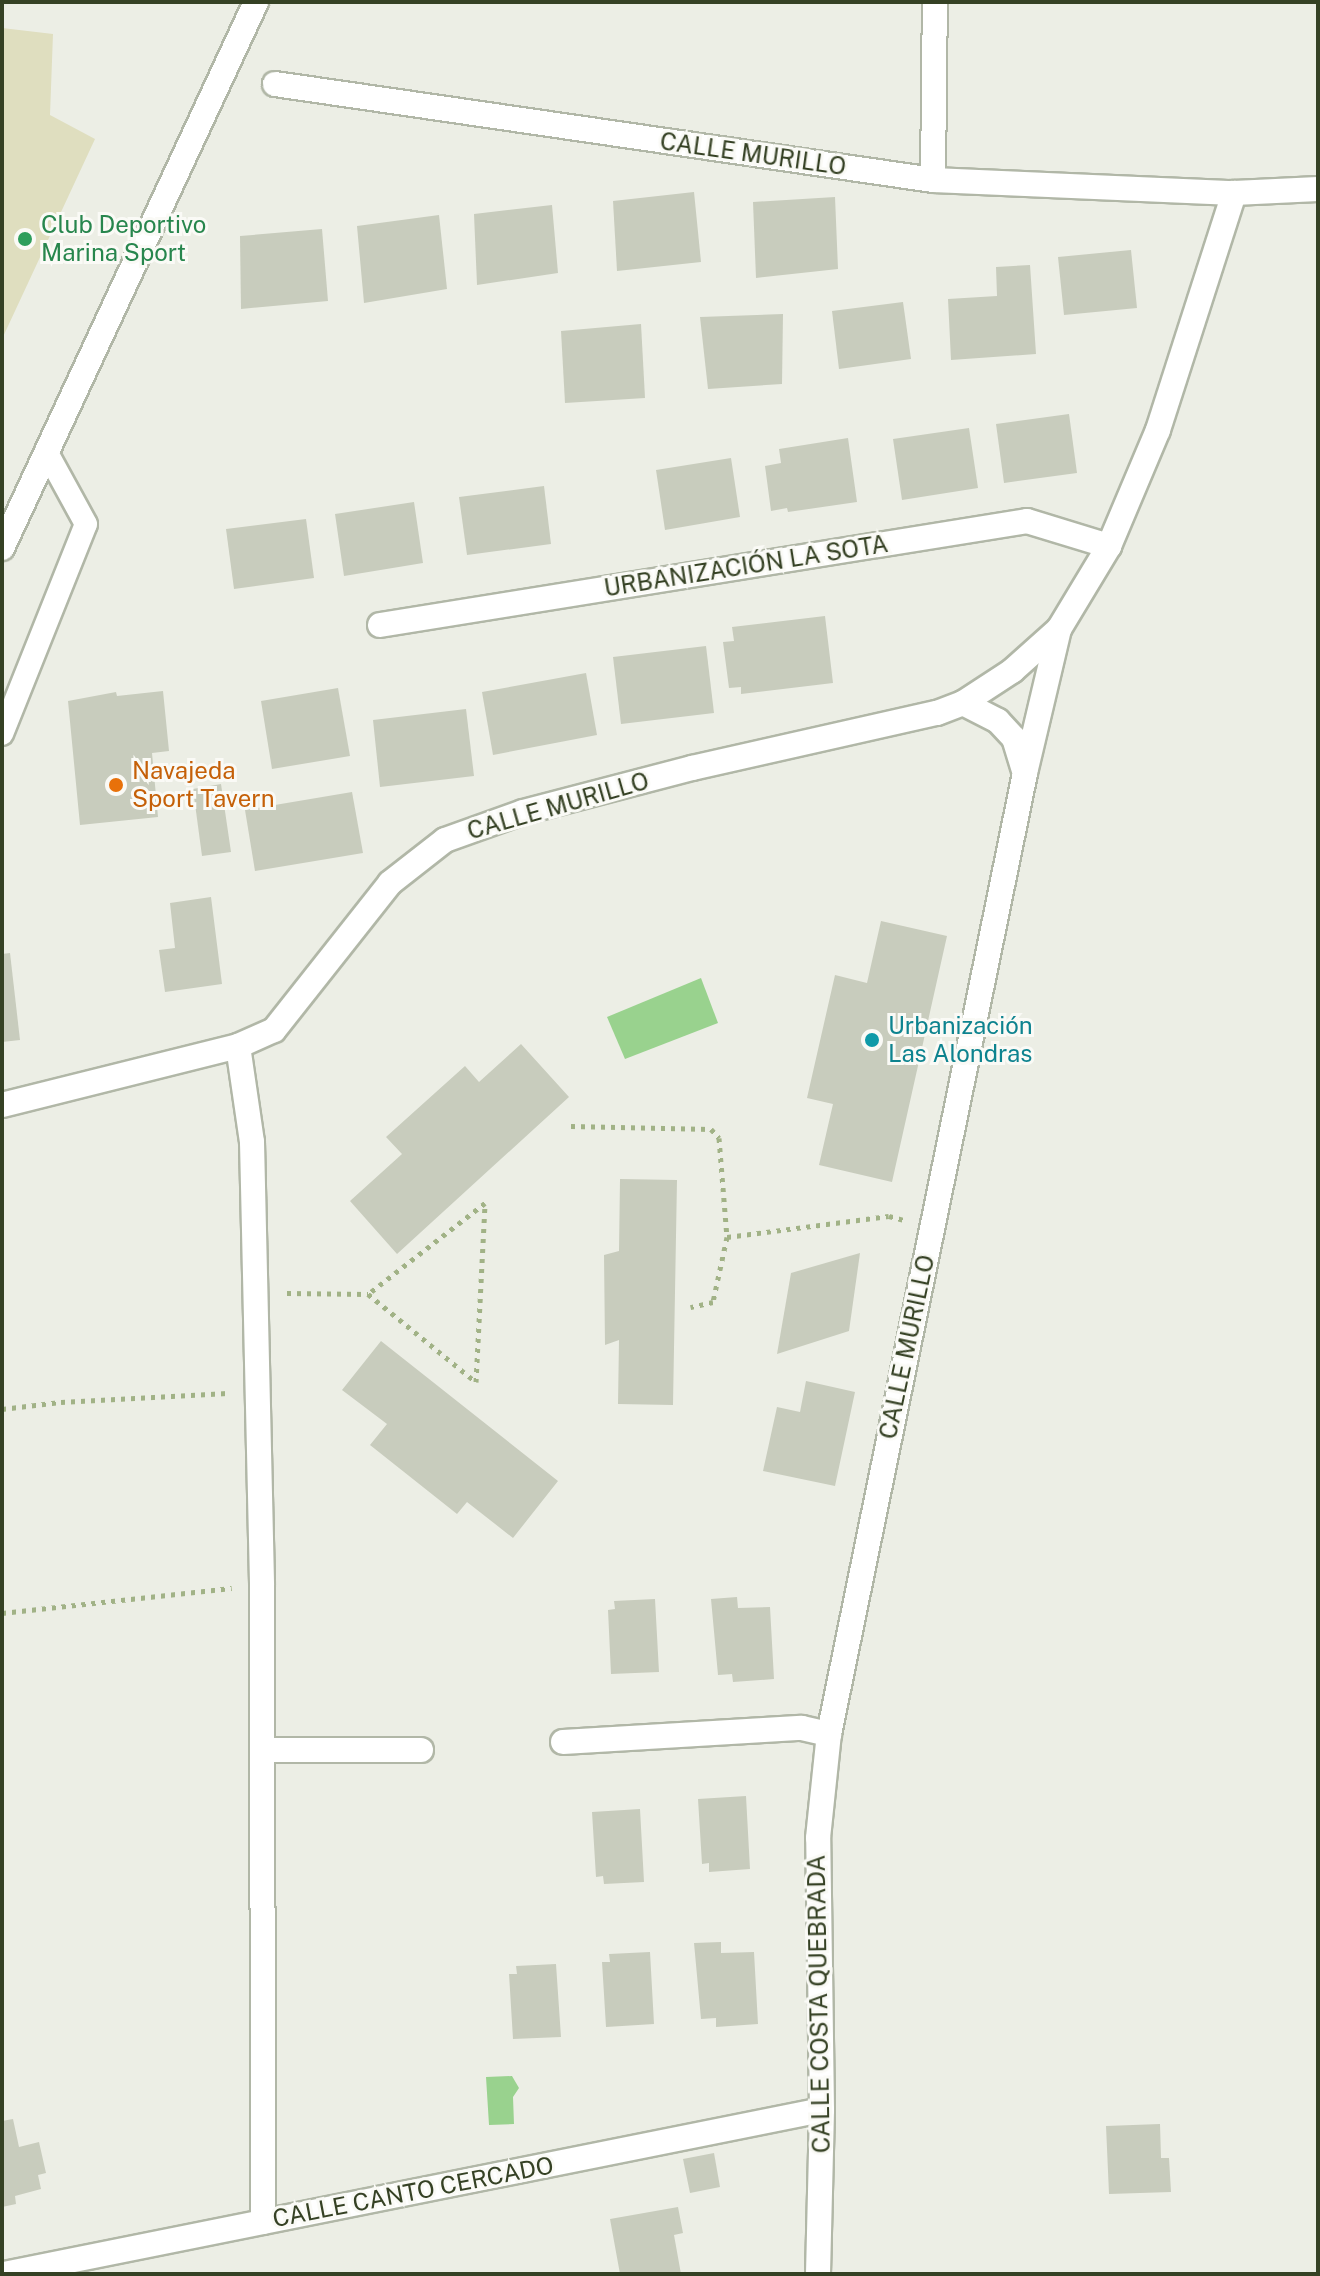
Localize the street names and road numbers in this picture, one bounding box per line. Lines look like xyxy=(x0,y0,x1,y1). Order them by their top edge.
street label: CALLE MURILLO xyxy=(658,127,848,181)
street label: URBANIZACIÓN LA SOTA xyxy=(602,529,890,603)
street label: CALLE MURILLO xyxy=(464,766,652,846)
street label: CALLE MURILLO xyxy=(873,1252,941,1442)
street label: CALLE COSTA QUEBRADA xyxy=(802,1855,836,2153)
street label: CALLE CANTO CERCADO xyxy=(270,2151,556,2233)

